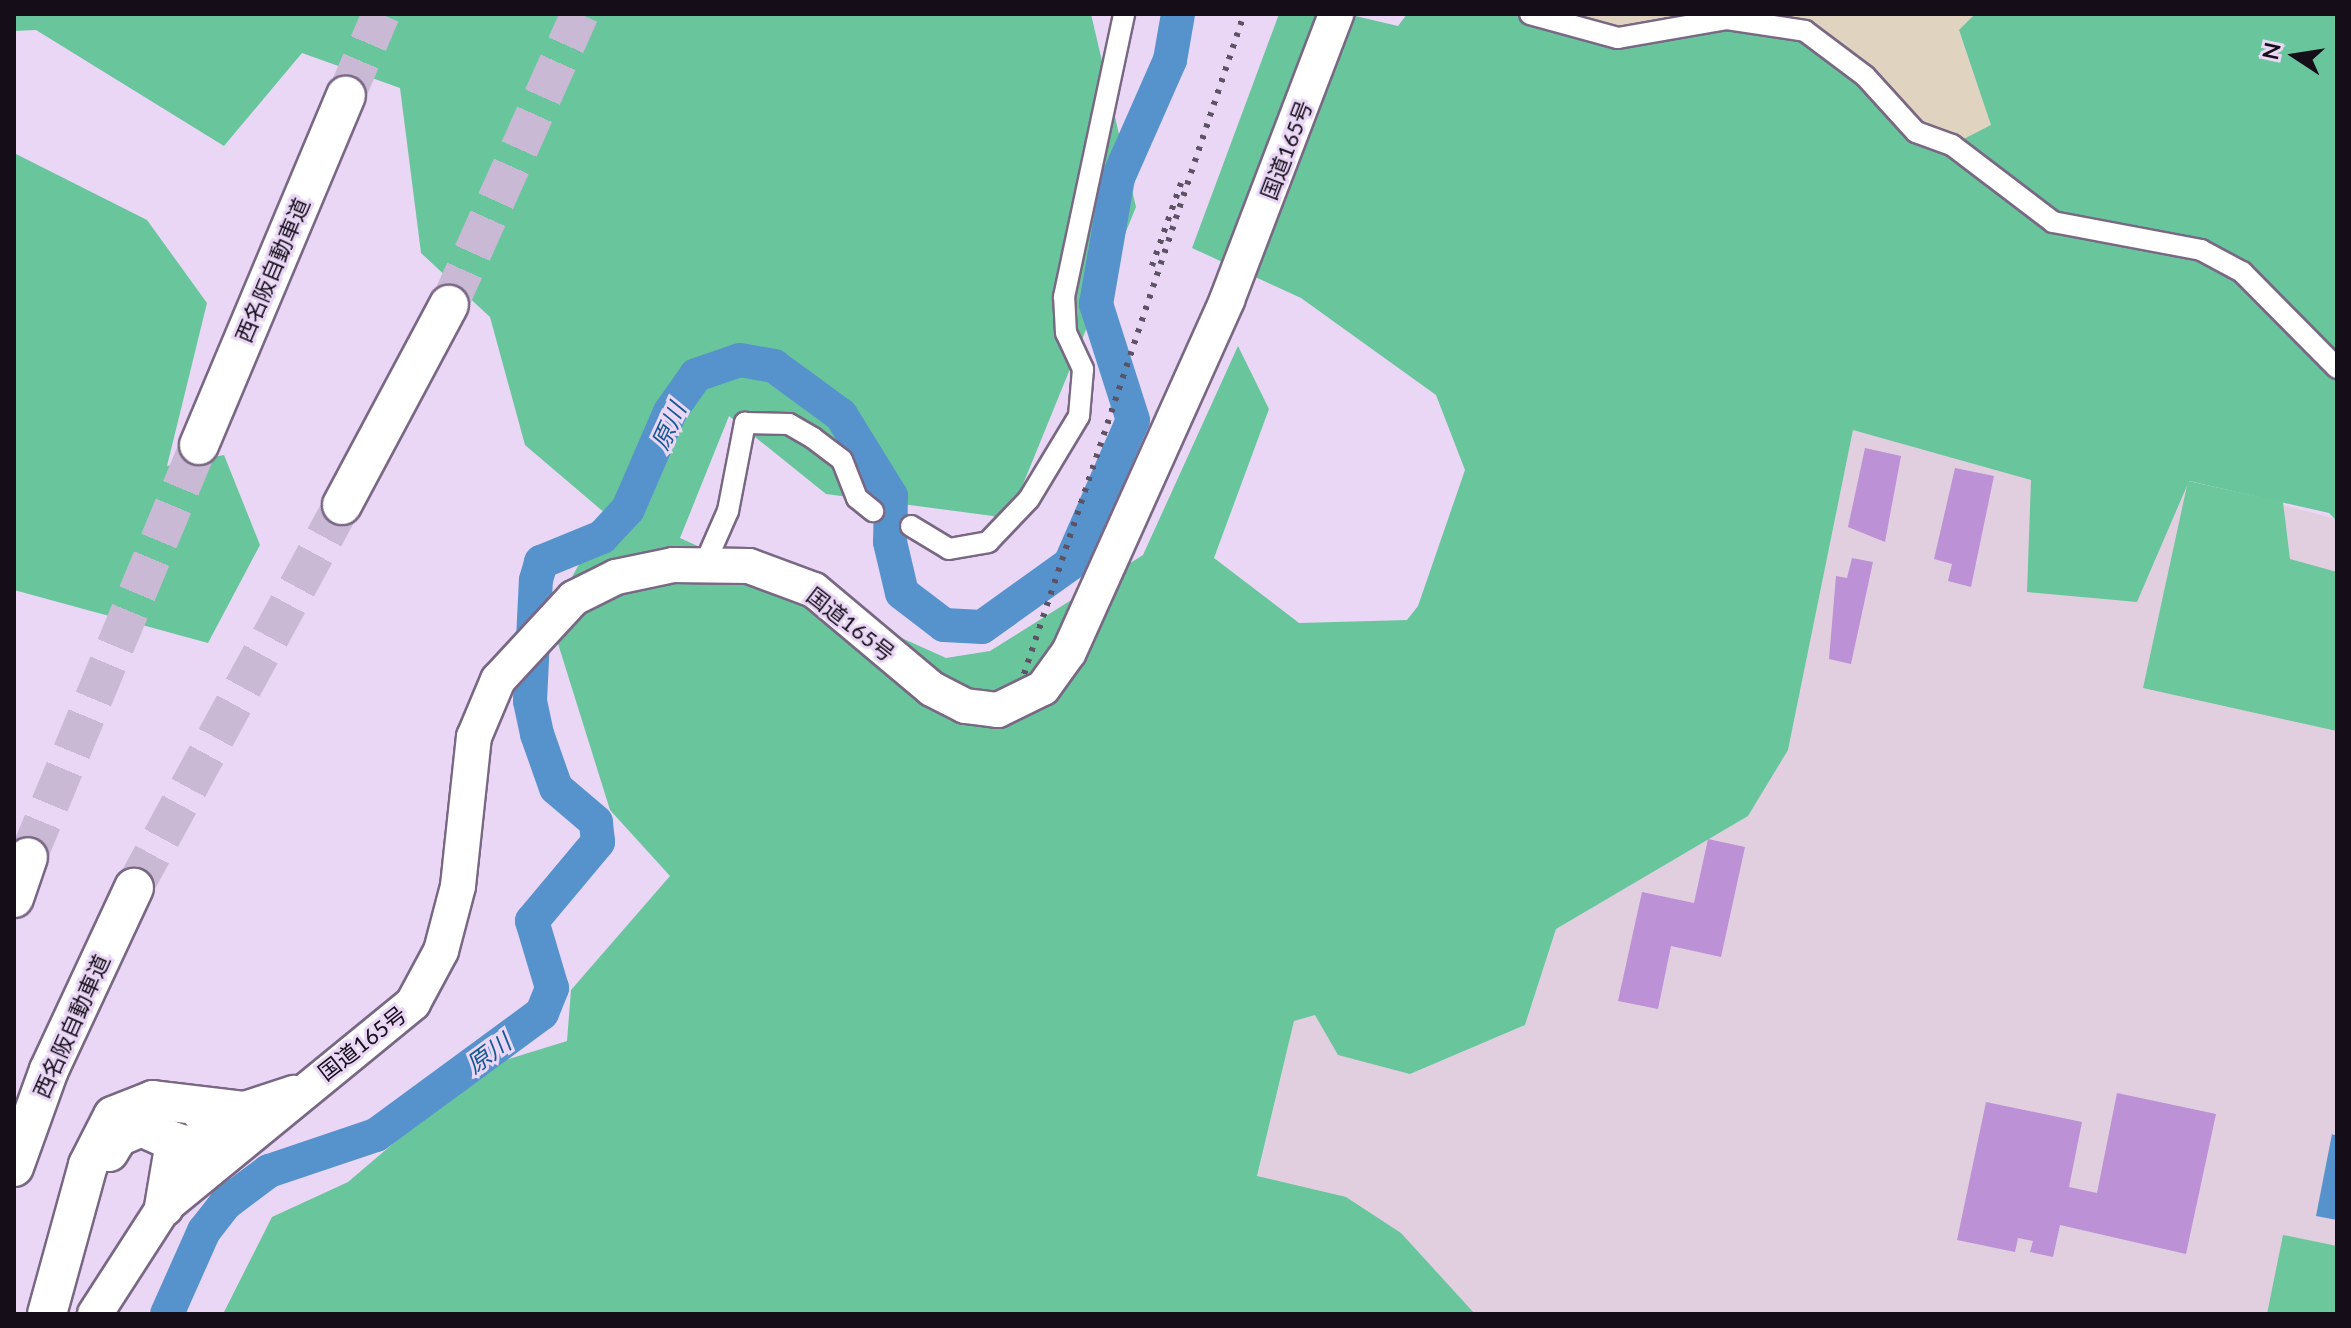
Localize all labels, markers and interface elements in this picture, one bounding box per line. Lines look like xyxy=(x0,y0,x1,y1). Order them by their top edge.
north arrow xyxy=(2255,16,2335,96)
text: N xyxy=(2256,40,2286,62)
street label: 国道165号 xyxy=(1255,97,1317,203)
street label: 西名阪自動車道 xyxy=(230,194,314,346)
water label: 原川 xyxy=(645,398,691,454)
street label: 国道165号 xyxy=(802,581,900,667)
street label: 西名阪自動車道 xyxy=(28,950,114,1102)
street label: 国道165号 xyxy=(313,1000,411,1086)
water label: 原川 xyxy=(460,1027,516,1079)

